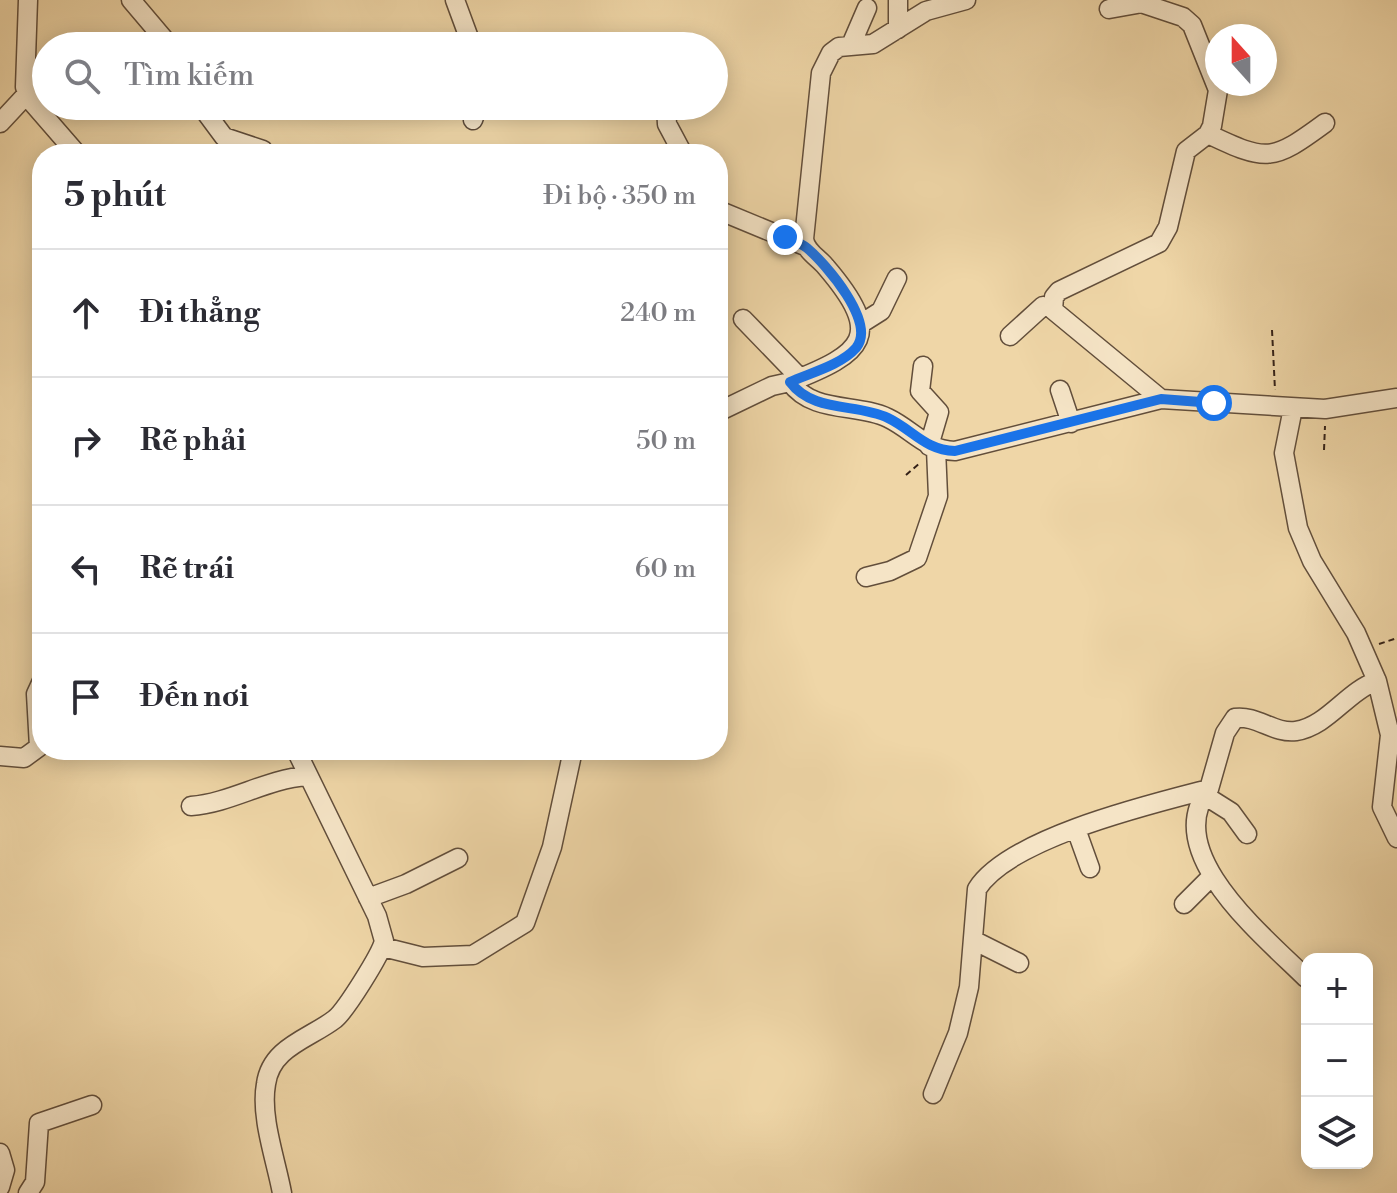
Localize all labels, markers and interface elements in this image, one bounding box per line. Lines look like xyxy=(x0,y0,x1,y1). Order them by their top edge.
north arrow xyxy=(1205,24,1277,96)
search box xyxy=(32,32,728,120)
icon: search xyxy=(60,54,104,98)
text: Tìm kiếm xyxy=(124,57,254,95)
text: 5 phút xyxy=(64,175,166,217)
text: Đi bộ · 350 m xyxy=(543,180,696,212)
route end xyxy=(767,219,803,255)
icon: ahead xyxy=(64,291,108,335)
text: Đi thẳng xyxy=(140,294,260,332)
text: 240 m xyxy=(620,297,696,329)
route start xyxy=(1196,385,1232,421)
icon: right xyxy=(64,419,108,463)
text: Rẽ phải xyxy=(140,422,246,460)
text: 50 m xyxy=(636,425,696,457)
icon: left xyxy=(64,547,108,591)
text: Rẽ trái xyxy=(140,550,234,588)
text: 60 m xyxy=(635,553,696,585)
icon: arrive xyxy=(64,675,108,719)
text: Đến nơi xyxy=(140,678,249,716)
map controls xyxy=(1301,953,1373,1169)
button: + xyxy=(1301,953,1373,1025)
button: − xyxy=(1301,1025,1373,1097)
button: layers xyxy=(1301,1097,1373,1169)

